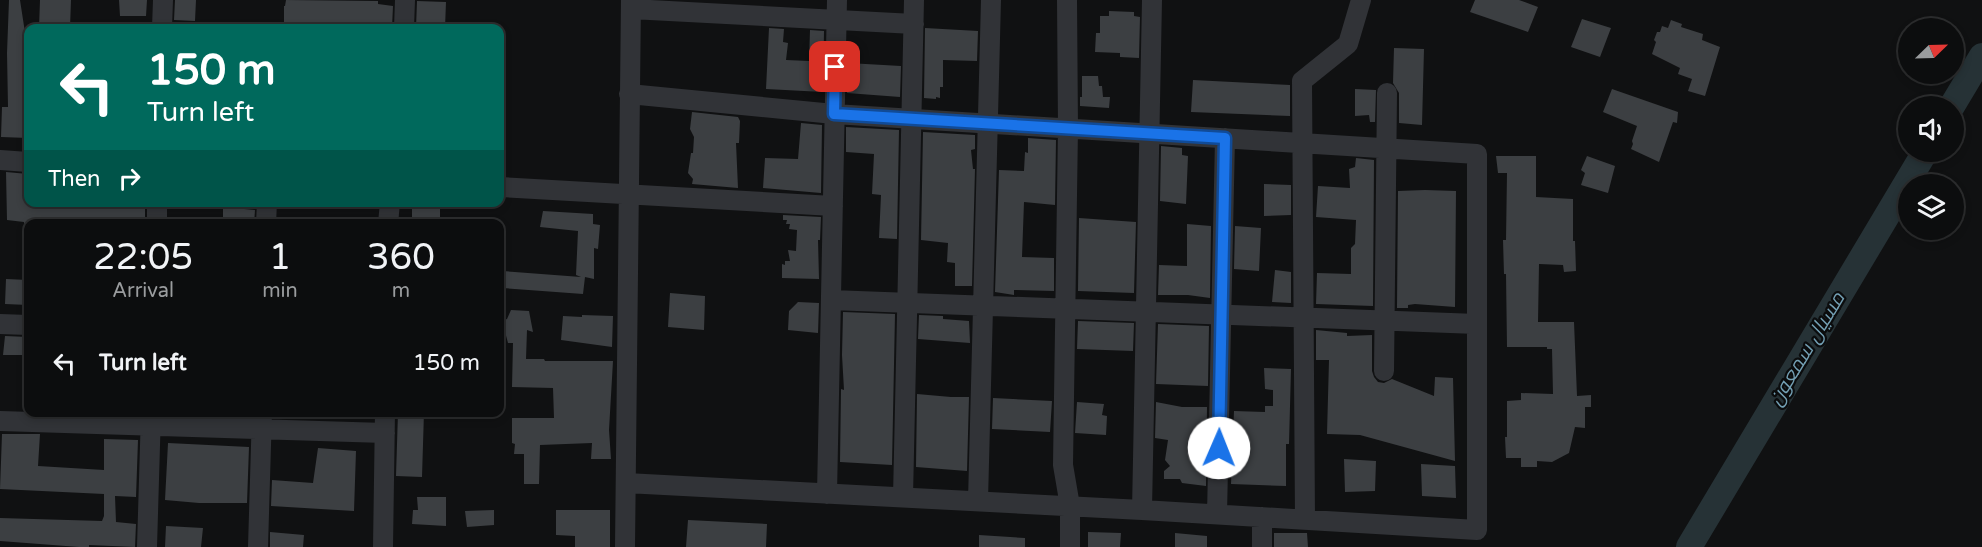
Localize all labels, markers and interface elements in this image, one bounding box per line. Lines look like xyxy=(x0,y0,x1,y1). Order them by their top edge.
north arrow xyxy=(1898,18,1964,84)
map controls xyxy=(1898,18,1964,240)
pin xyxy=(809,41,860,92)
text: 150 m xyxy=(147,45,276,96)
icon: left xyxy=(48,48,126,126)
icon: arrive xyxy=(818,50,851,83)
text: Turn left xyxy=(147,96,254,129)
button: sound xyxy=(1898,96,1964,162)
icon: right xyxy=(113,162,146,195)
text: Then xyxy=(48,166,101,192)
button: layers xyxy=(1898,174,1964,240)
text: 22:05 xyxy=(93,236,193,279)
text: 1 xyxy=(269,236,291,279)
text: 360 xyxy=(367,236,435,279)
text: Arrival xyxy=(112,279,174,303)
text: min xyxy=(262,279,298,303)
text: m xyxy=(392,279,410,303)
water label: مسيال سمعون xyxy=(1764,287,1851,410)
icon: left xyxy=(48,347,81,380)
text: Turn left xyxy=(99,350,187,376)
text: 150 m xyxy=(413,350,480,376)
position arrow xyxy=(1187,416,1251,480)

